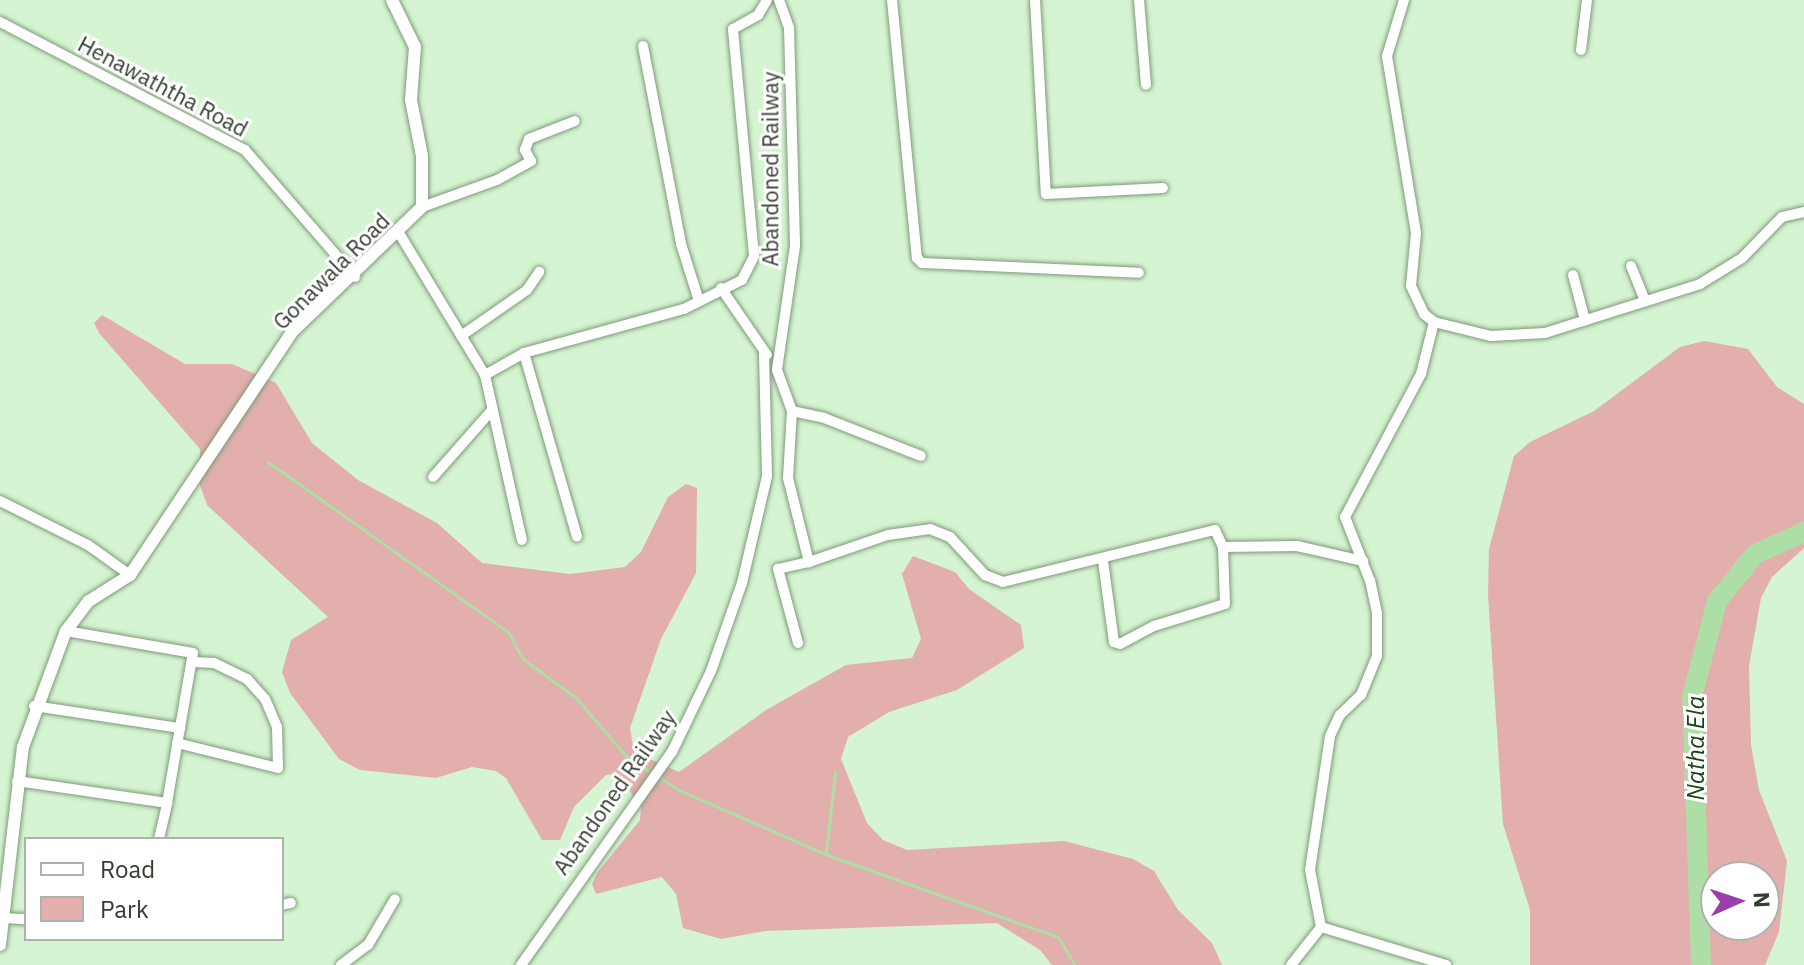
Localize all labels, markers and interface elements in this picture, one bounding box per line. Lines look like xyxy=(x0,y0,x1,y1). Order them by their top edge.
street label: Henawaththa Road xyxy=(74,30,252,142)
street label: Abandoned Railway xyxy=(757,71,783,267)
street label: Gonawala Road xyxy=(267,207,395,335)
water label: Natha Ela xyxy=(1682,695,1710,801)
street label: Abandoned Railway xyxy=(547,705,681,879)
legend xyxy=(24,837,284,941)
text: Road xyxy=(100,853,155,885)
north arrow xyxy=(1700,861,1780,941)
text: N xyxy=(1748,891,1777,909)
text: Park xyxy=(100,893,149,925)

